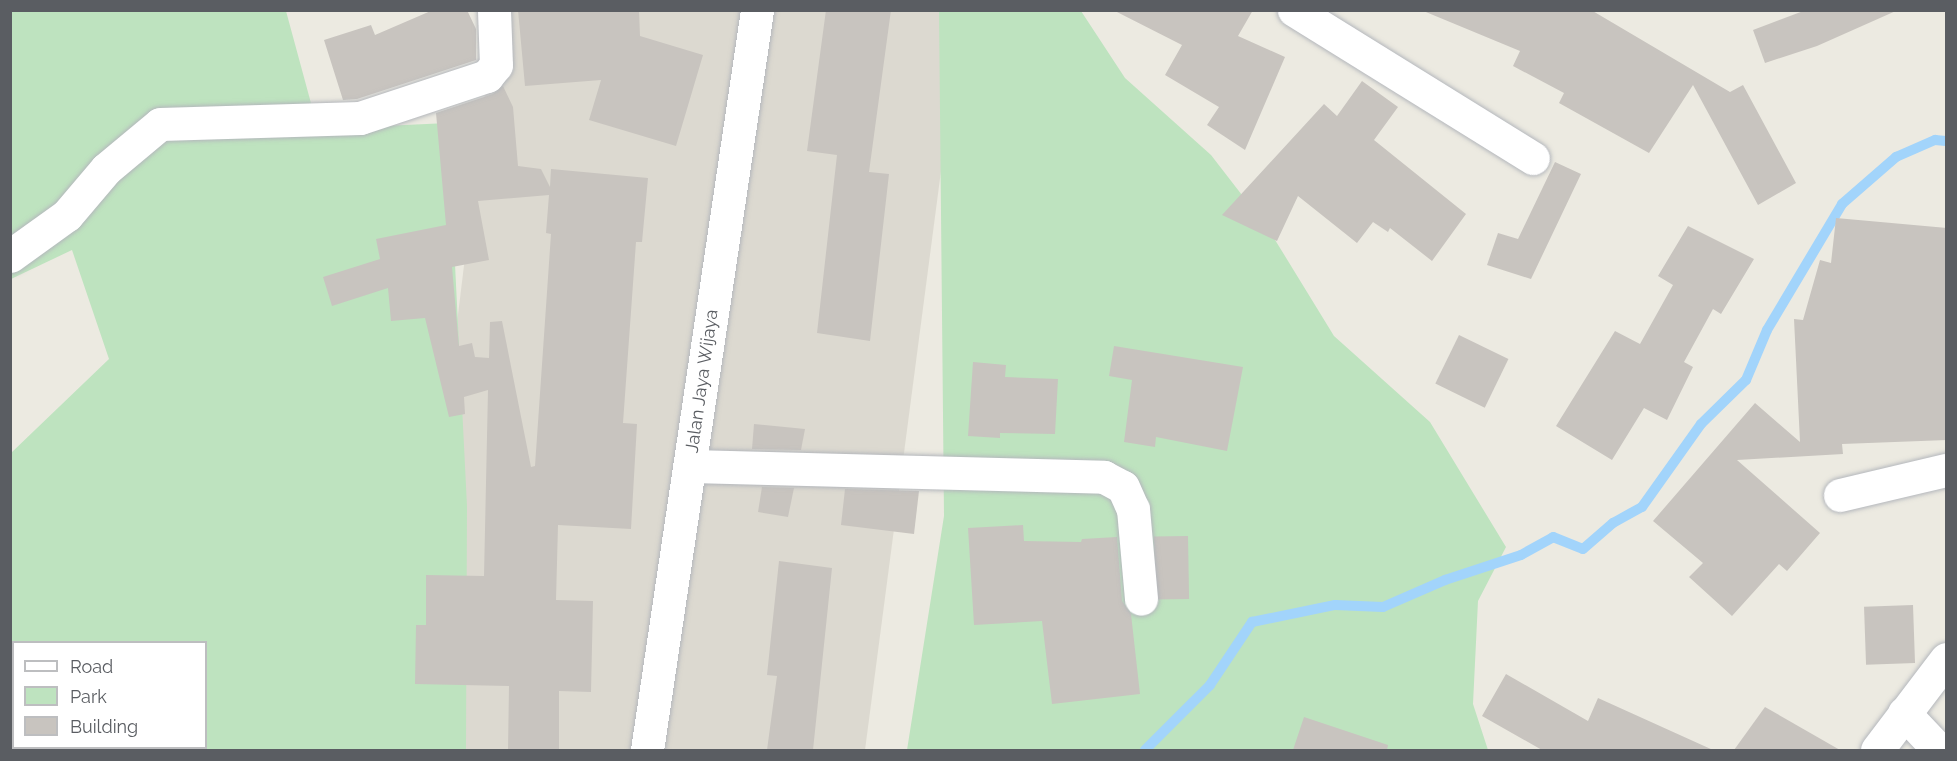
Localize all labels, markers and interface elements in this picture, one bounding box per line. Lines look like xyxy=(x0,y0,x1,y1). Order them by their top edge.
street label: Jalan Jaya Wijaya xyxy=(681,307,723,455)
legend xyxy=(12,641,207,749)
text: Road xyxy=(70,656,113,677)
text: Park xyxy=(70,686,107,707)
text: Building xyxy=(70,716,138,737)

